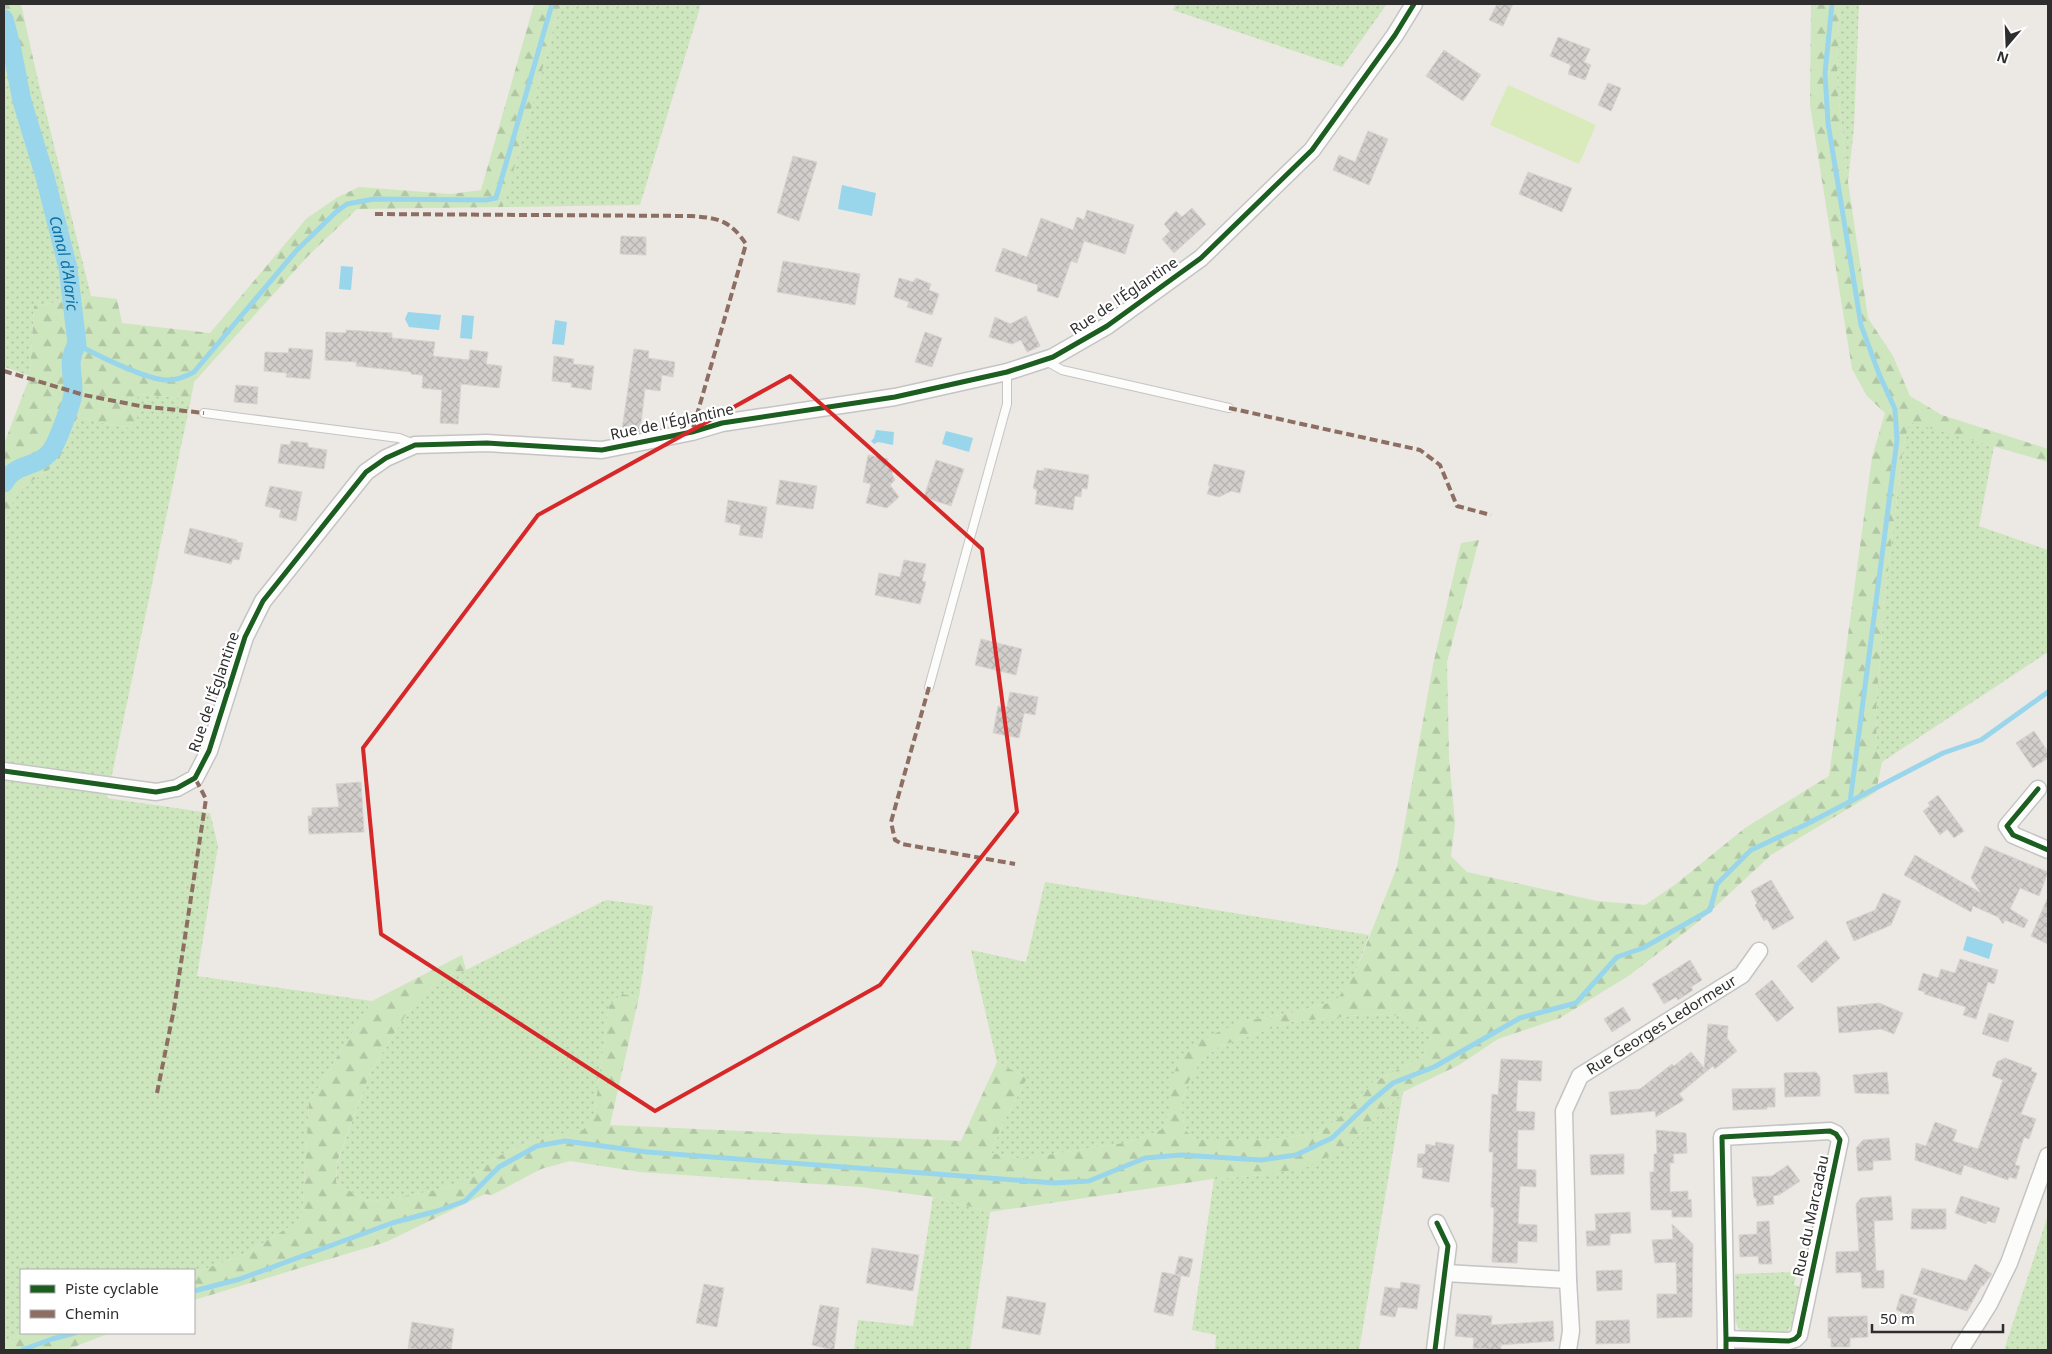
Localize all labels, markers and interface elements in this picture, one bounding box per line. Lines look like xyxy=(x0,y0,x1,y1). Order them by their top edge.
north arrow xyxy=(1982,20,2032,70)
text: N xyxy=(1994,47,2011,69)
water label: Canal d'Alaric xyxy=(44,213,84,313)
street label: Rue de l'Églantine xyxy=(1066,252,1181,339)
street label: Rue de l'Églantine xyxy=(608,398,735,444)
street label: Rue de l'Églantine xyxy=(183,629,243,754)
street label: Rue Georges Ledormeur xyxy=(1582,970,1740,1079)
street label: Rue du Marcadau xyxy=(1787,1153,1833,1278)
legend xyxy=(20,1269,195,1334)
text: Piste cyclable xyxy=(65,1278,159,1298)
scale bar xyxy=(1872,1302,2003,1334)
text: Chemin xyxy=(65,1303,119,1323)
text: 50 m xyxy=(1880,1308,1915,1328)

